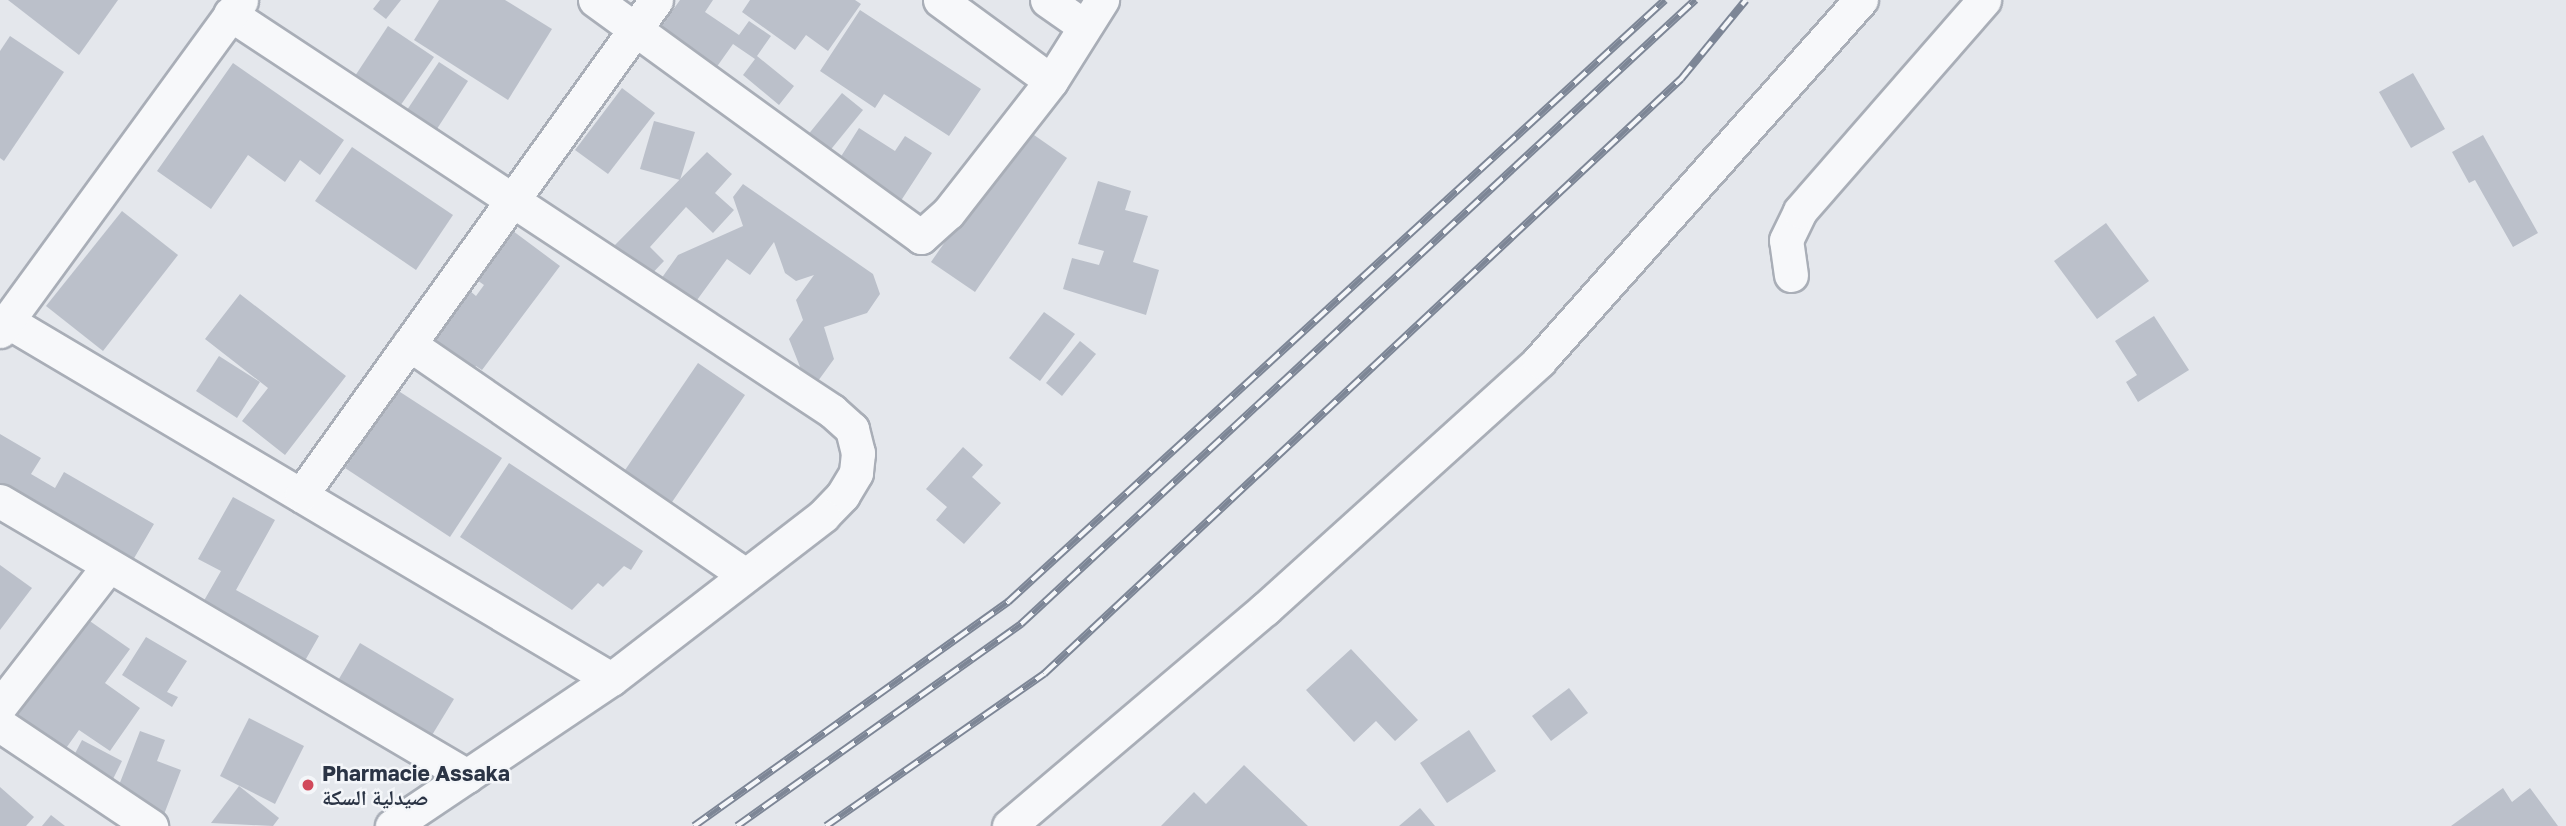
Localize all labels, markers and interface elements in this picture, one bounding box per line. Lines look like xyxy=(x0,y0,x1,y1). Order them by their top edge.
place label: Pharmacie Assaka صيدلية السكة xyxy=(322,760,510,810)
marker: Pharmacie Assaka صيدلية السكة xyxy=(300,777,316,793)

